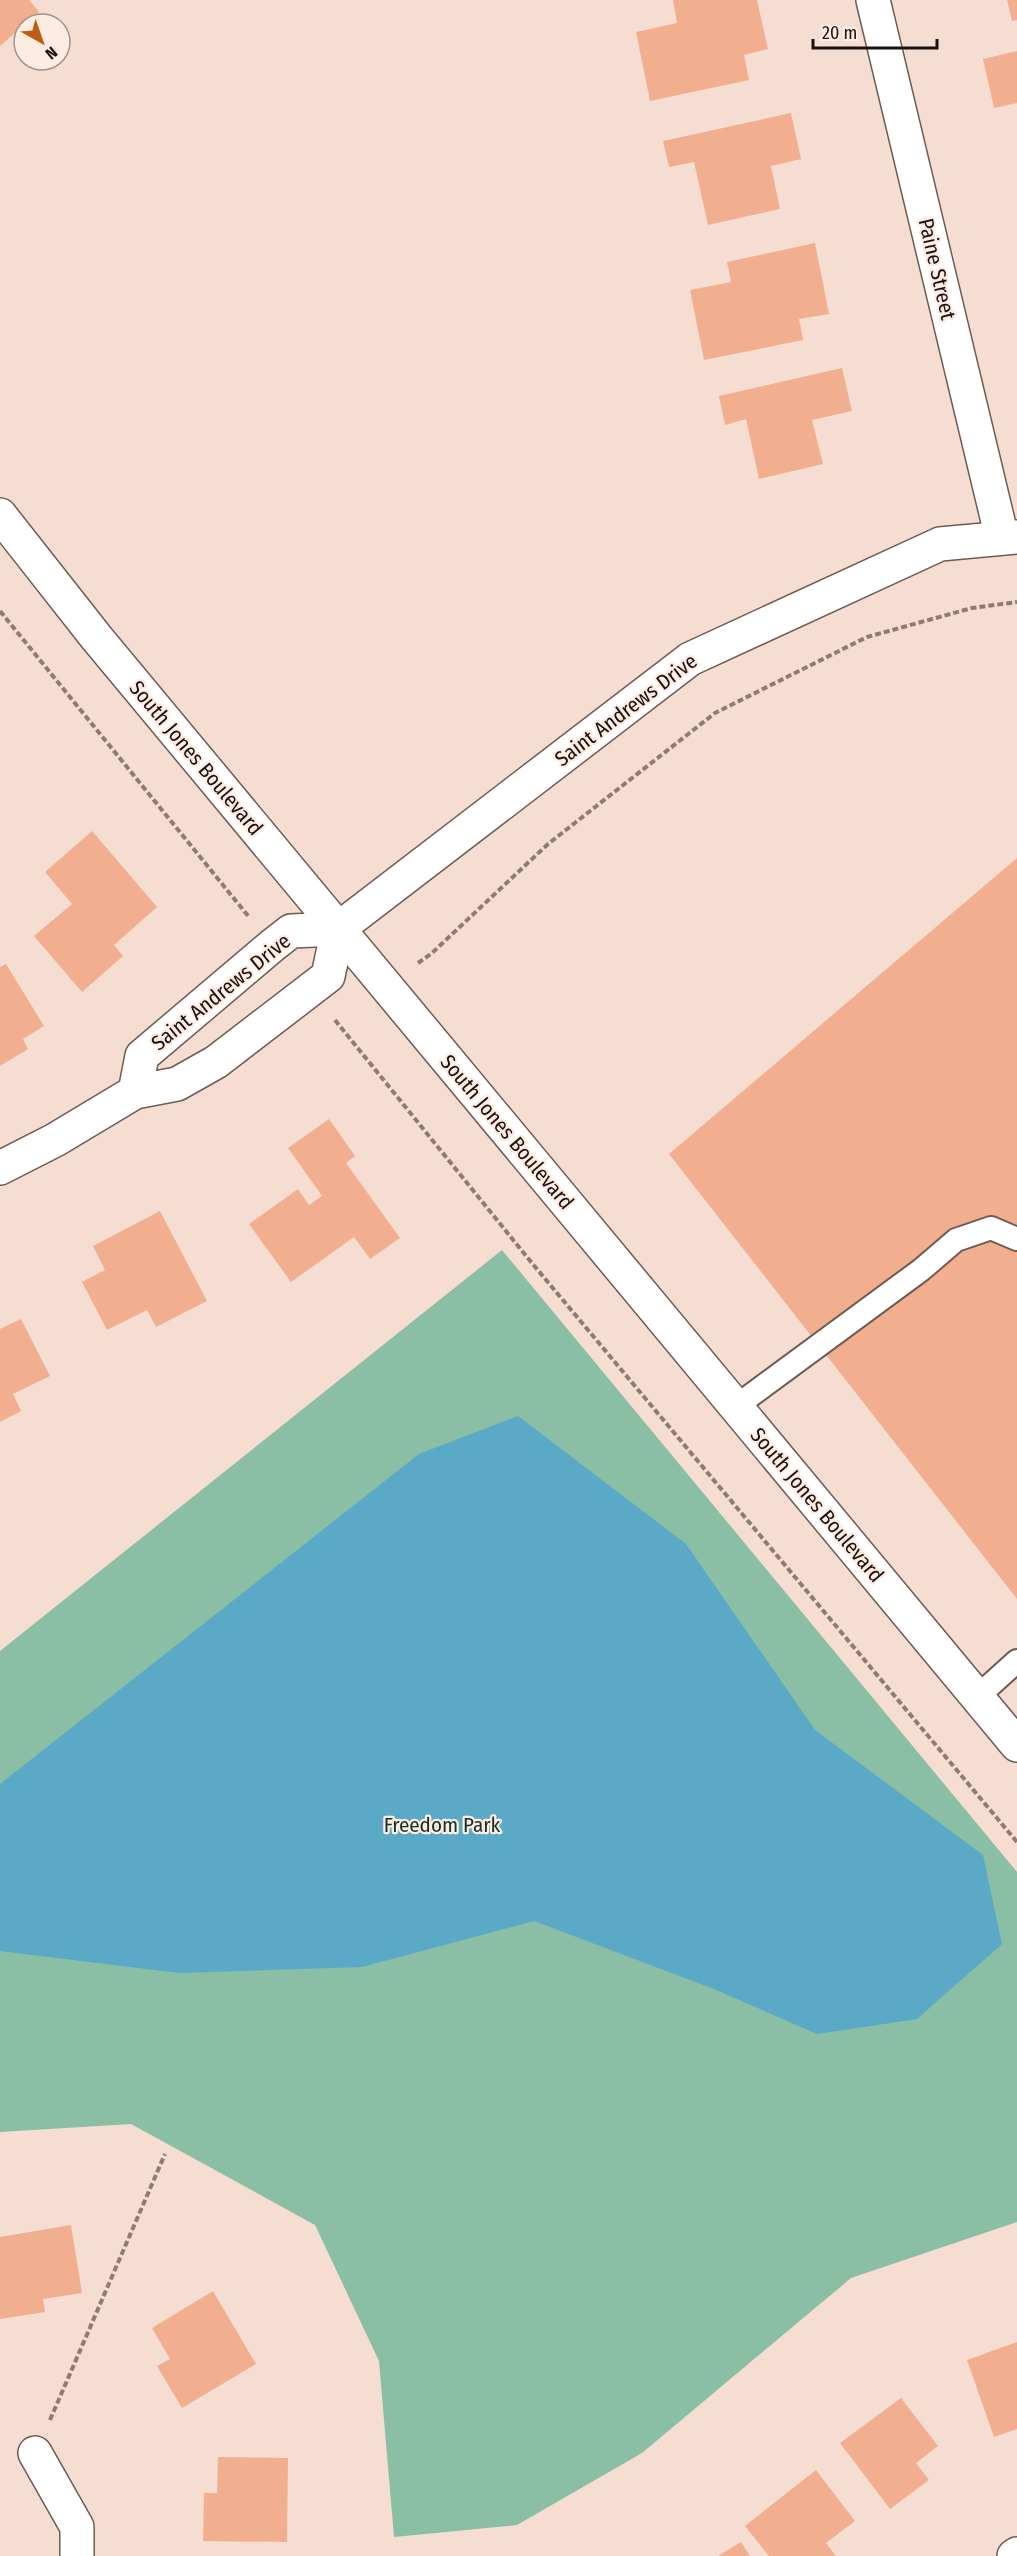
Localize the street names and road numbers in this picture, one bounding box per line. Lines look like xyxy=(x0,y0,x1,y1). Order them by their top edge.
street label: Paine Street xyxy=(913,216,961,322)
street label: Saint Andrews Drive xyxy=(550,648,702,772)
street label: South Jones Boulevard xyxy=(124,675,268,841)
street label: Saint Andrews Drive xyxy=(146,928,296,1056)
street label: South Jones Boulevard xyxy=(435,1049,579,1215)
street label: South Jones Boulevard xyxy=(745,1422,889,1588)

